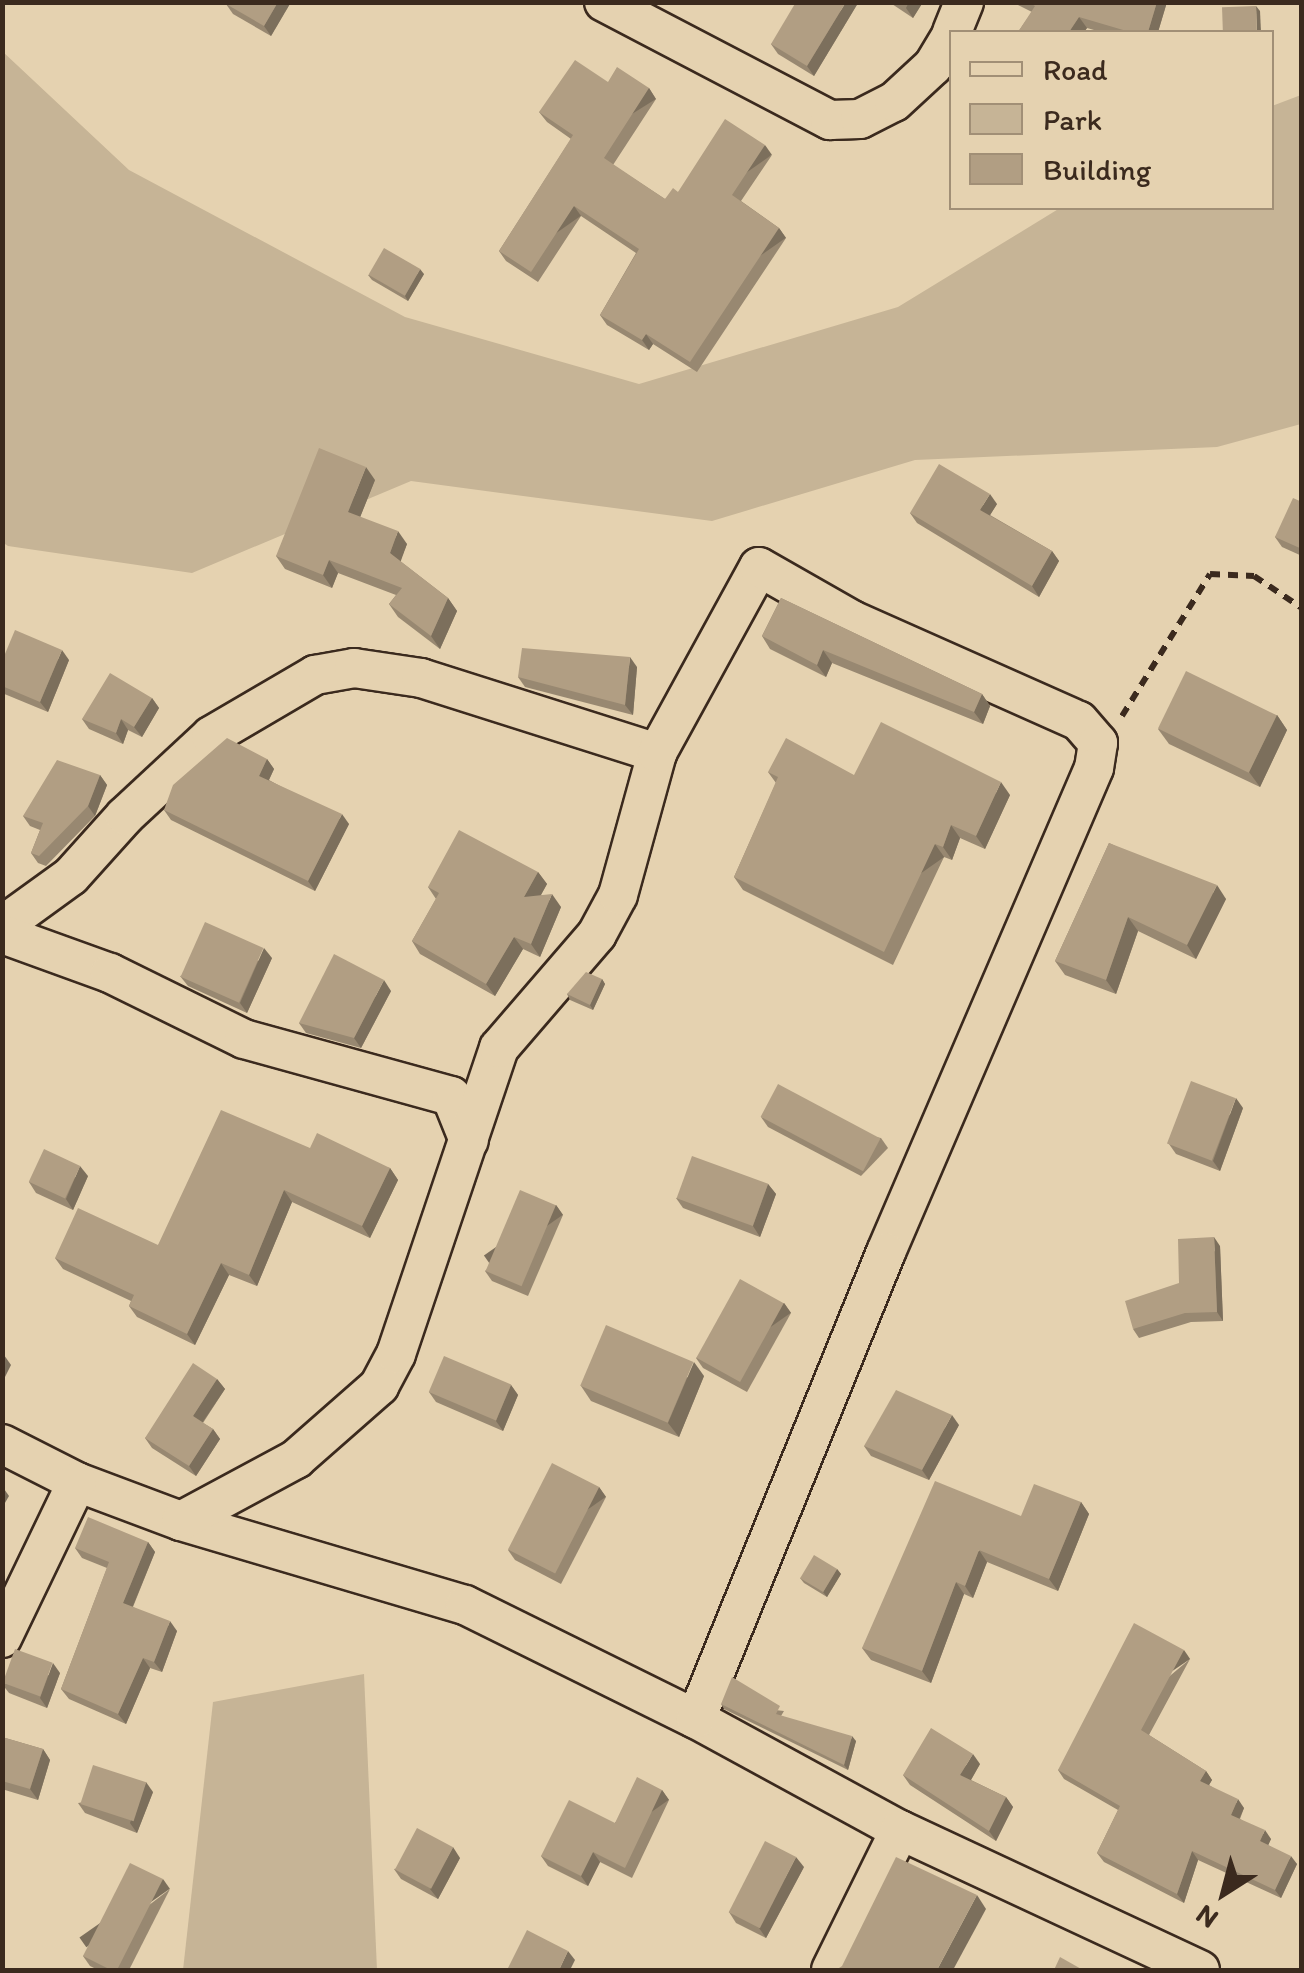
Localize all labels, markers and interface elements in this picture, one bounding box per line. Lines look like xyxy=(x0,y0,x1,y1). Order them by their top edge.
legend xyxy=(949,30,1274,210)
text: Road xyxy=(1043,51,1108,88)
text: Park xyxy=(1043,101,1102,138)
text: Building xyxy=(1043,151,1151,188)
north arrow xyxy=(1174,1843,1274,1943)
text: N xyxy=(1189,1898,1224,1937)

